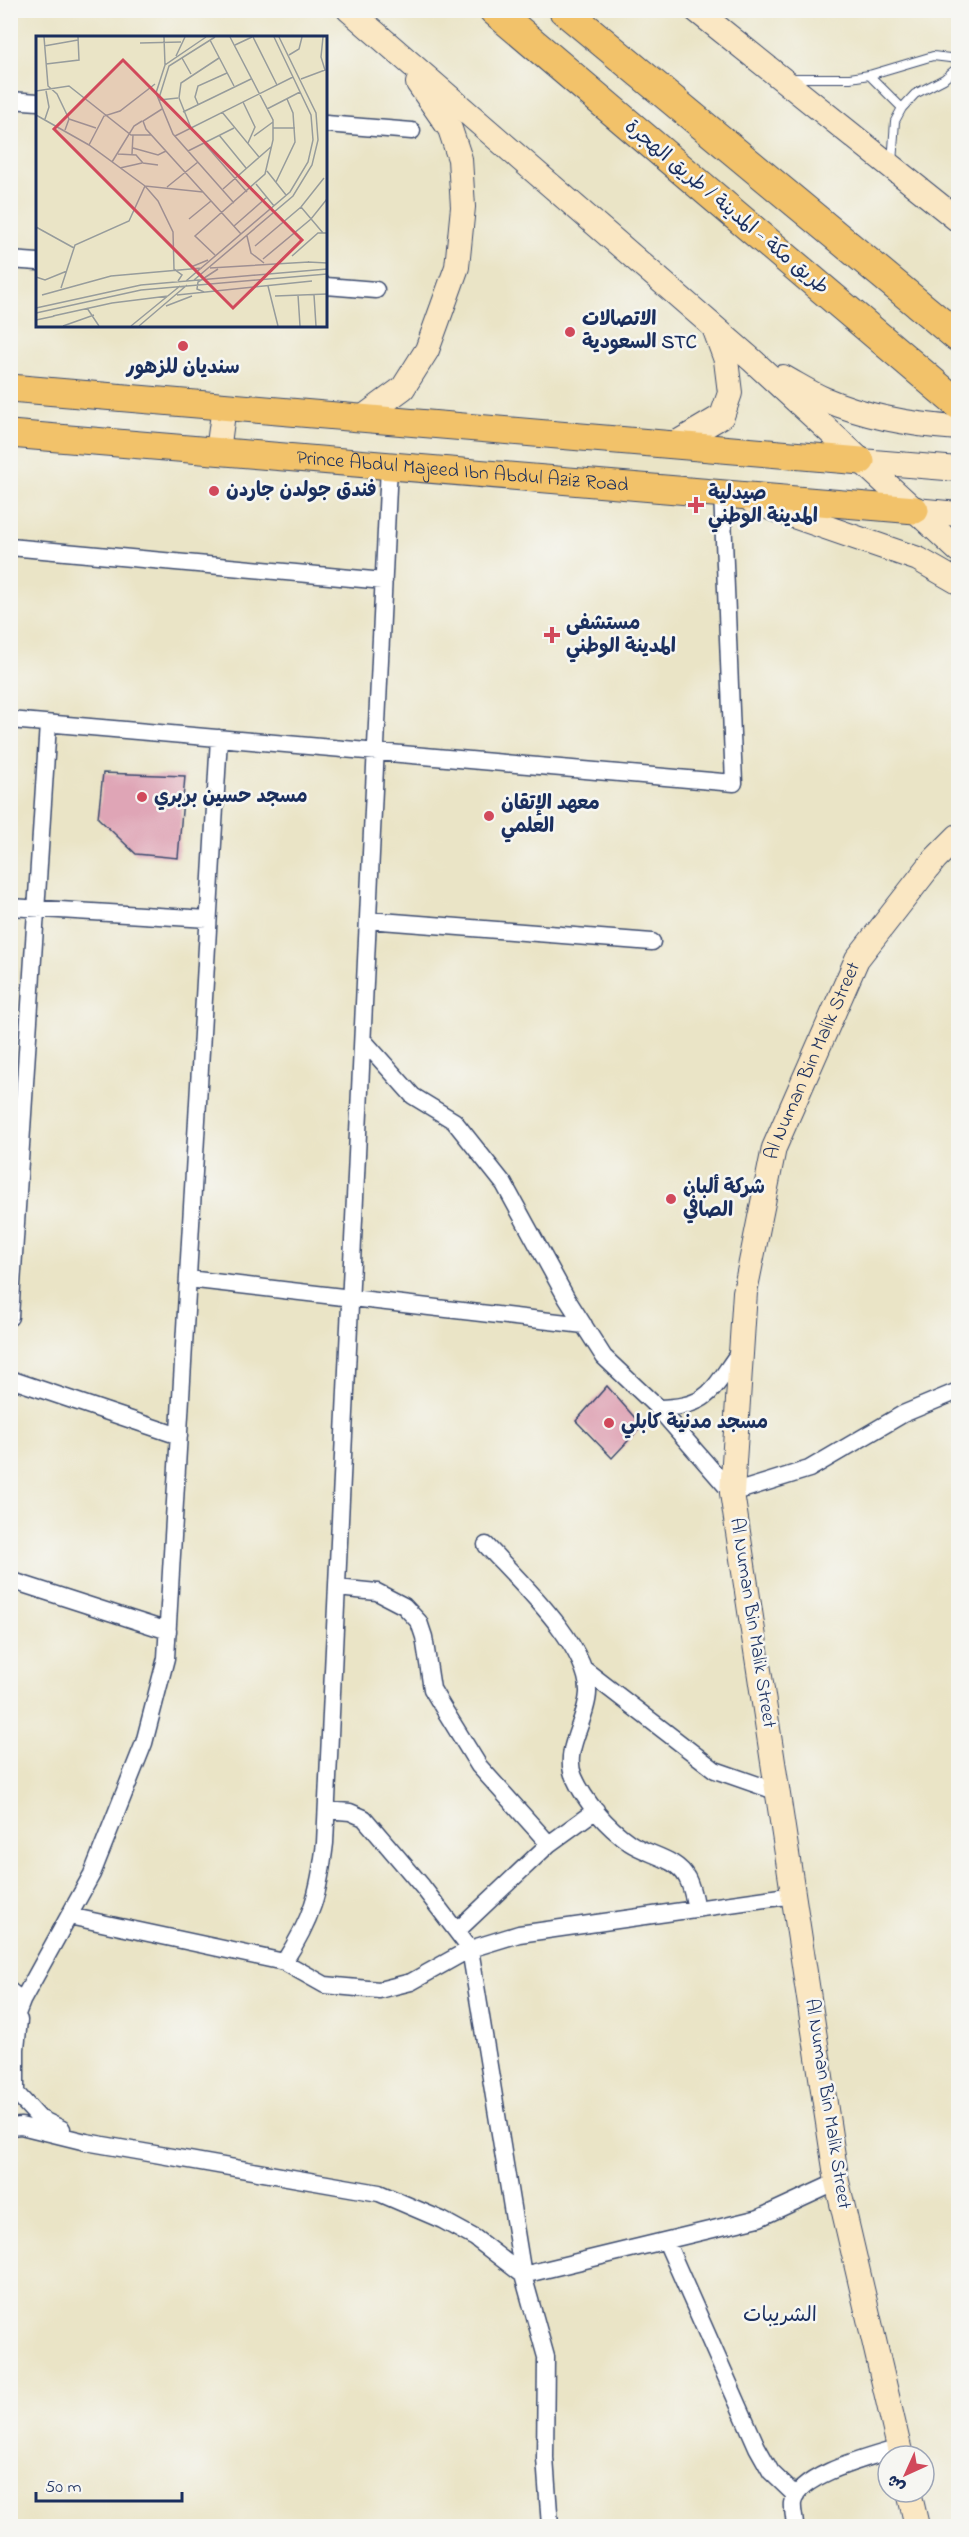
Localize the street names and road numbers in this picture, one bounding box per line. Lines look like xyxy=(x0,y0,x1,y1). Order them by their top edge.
street label: طريق مكة - المدينة / طريق الهجرة xyxy=(617,113,835,303)
street label: Prince Abdul Majeed Ibn Abdul Aziz Road xyxy=(295,444,630,500)
street label: Al Numan Bin Malik Street xyxy=(758,957,869,1162)
street label: Al Numan Bin Malik Street xyxy=(721,1516,783,1731)
street label: Al Numan Bin Malik Street xyxy=(796,1997,858,2212)

